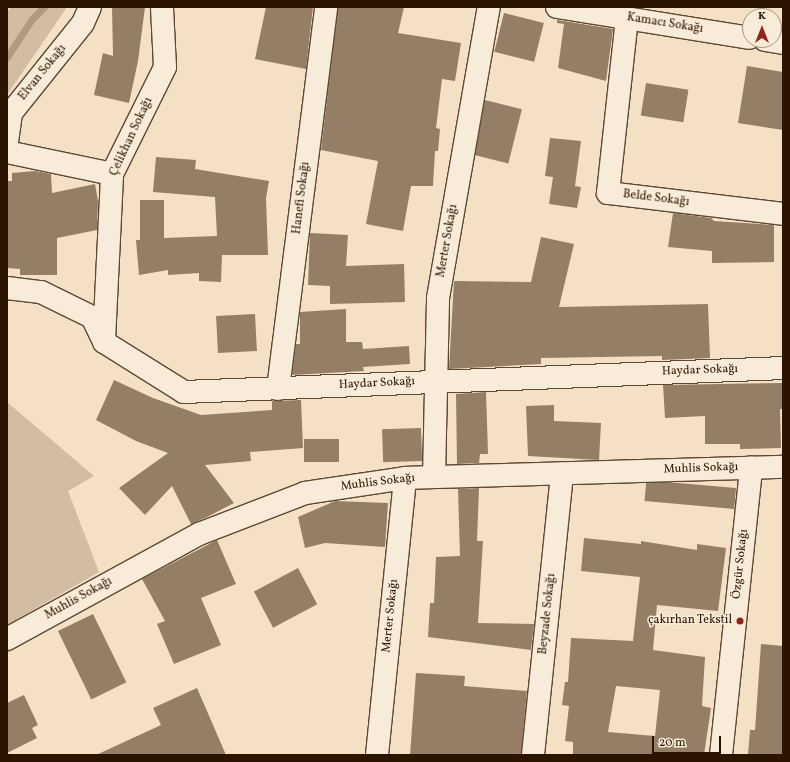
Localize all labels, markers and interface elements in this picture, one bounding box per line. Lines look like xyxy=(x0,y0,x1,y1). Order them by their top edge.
north arrow xyxy=(742,8,782,48)
text: K xyxy=(758,9,766,24)
street label: Kamacı Sokağı xyxy=(626,11,704,37)
street label: Elvan Sokağı xyxy=(16,42,70,104)
street label: Çelikhan Sokağı xyxy=(107,95,157,179)
street label: Hanefi Sokağı xyxy=(290,161,314,235)
street label: Belde Sokağı xyxy=(622,188,690,210)
street label: Merter Sokağı xyxy=(434,203,462,279)
street label: Haydar Sokağı xyxy=(662,362,738,380)
street label: Haydar Sokağı xyxy=(339,375,415,393)
street label: Muhlis Sokağı xyxy=(663,461,739,477)
street label: Muhlis Sokağı xyxy=(340,471,416,495)
street label: Özgür Sokağı xyxy=(730,528,752,600)
street label: Beyzade Sokağı xyxy=(537,573,559,655)
street label: Muhlis Sokağı xyxy=(43,575,115,623)
street label: Merter Sokağı xyxy=(380,578,402,654)
place label: çakırhan Tekstil xyxy=(648,614,732,628)
marker: çakırhan Tekstil xyxy=(735,616,745,626)
scale bar xyxy=(654,728,723,754)
text: 20 m xyxy=(659,735,686,751)

